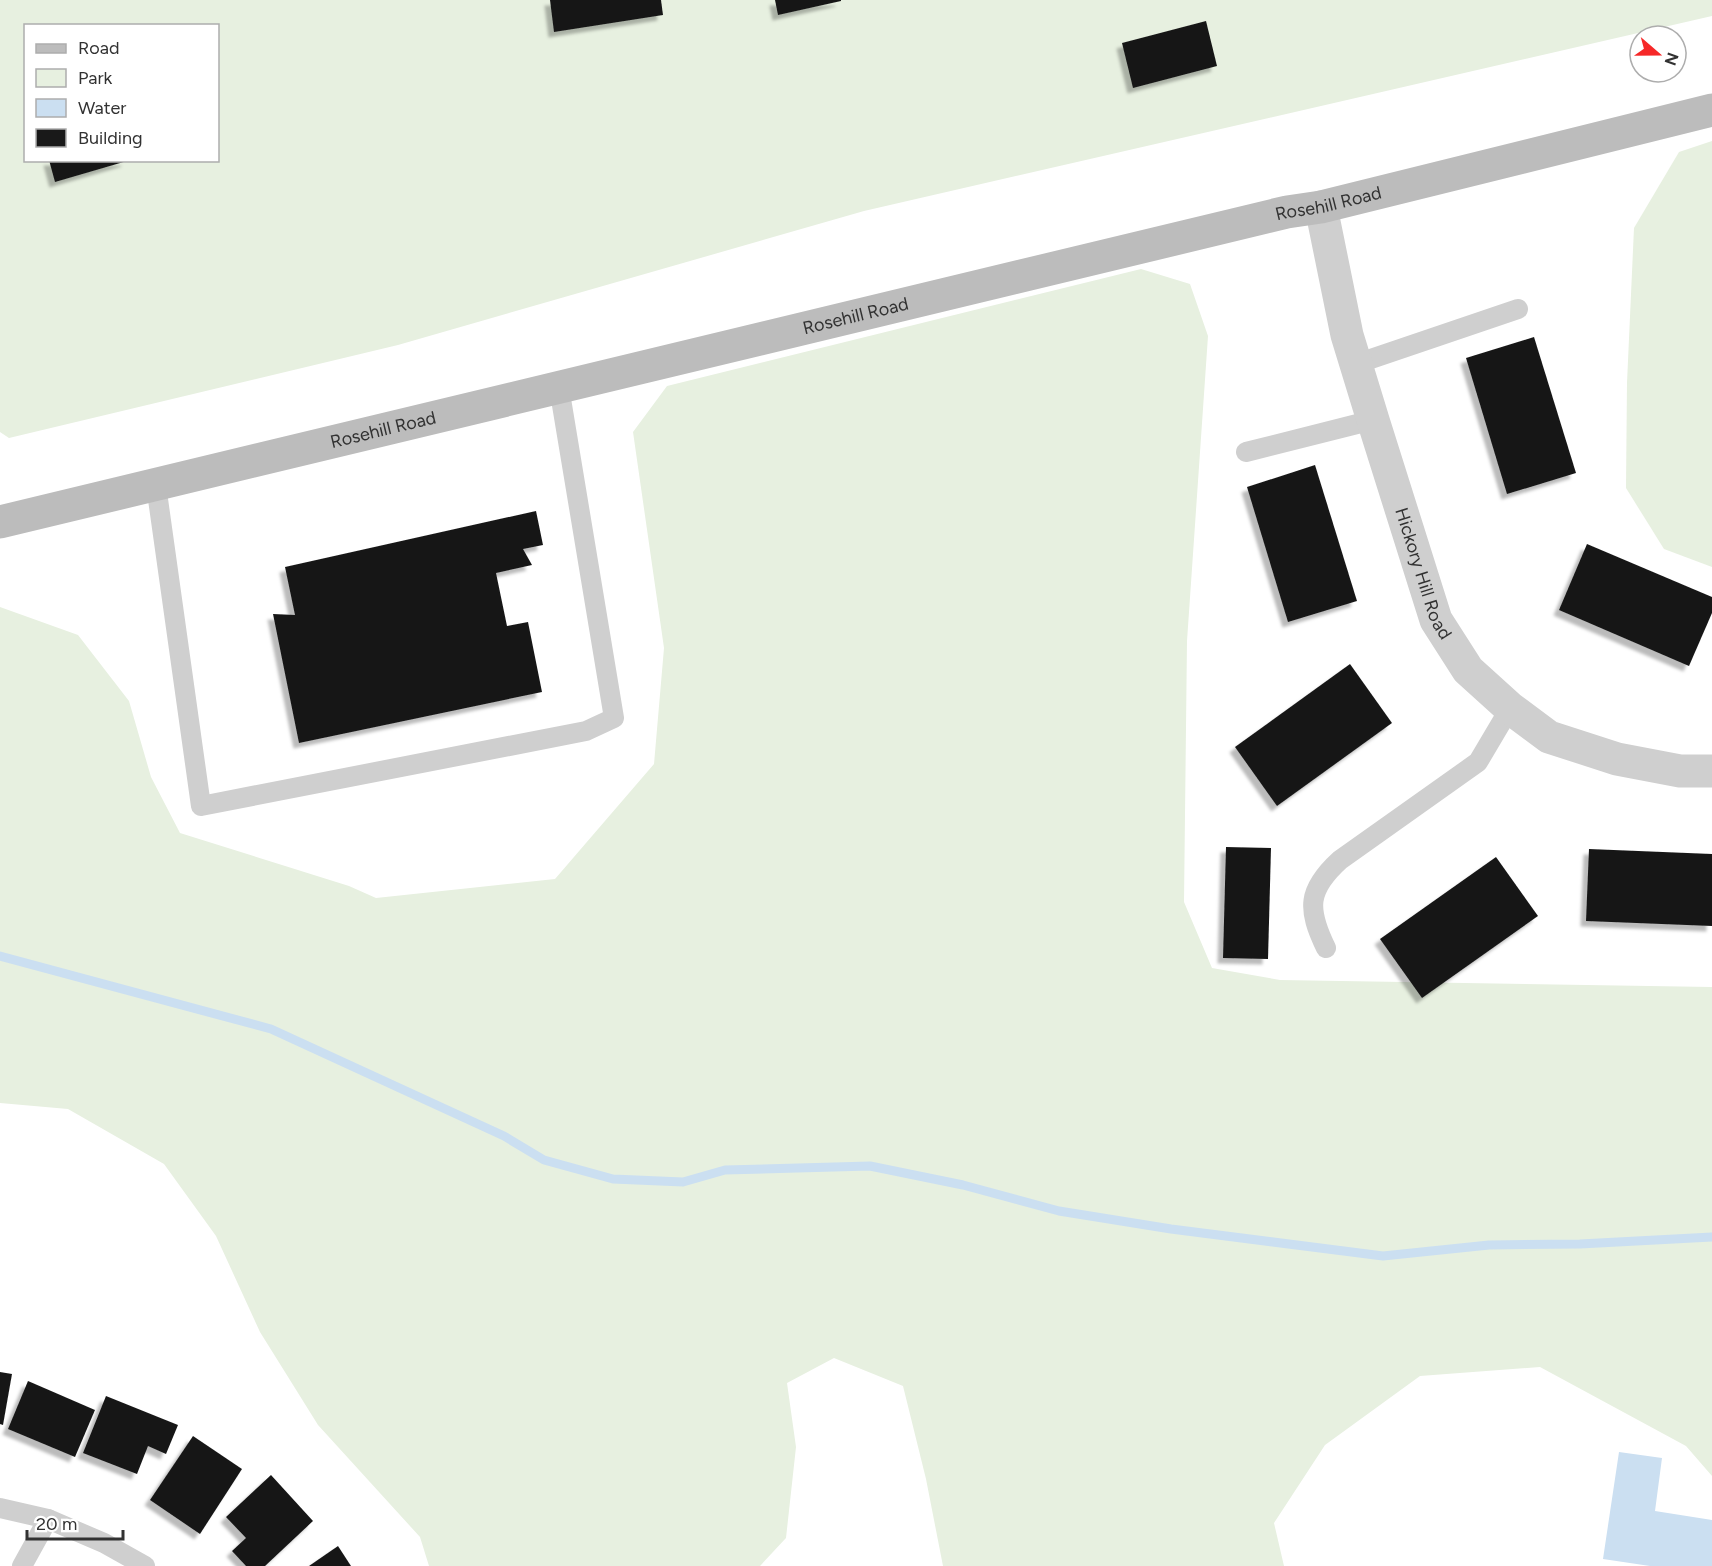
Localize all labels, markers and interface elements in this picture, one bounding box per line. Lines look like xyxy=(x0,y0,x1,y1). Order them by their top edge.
legend xyxy=(24,24,219,162)
north arrow xyxy=(1628,24,1688,84)
text: Road xyxy=(78,37,119,59)
text: N xyxy=(1661,50,1683,68)
text: Park xyxy=(78,67,113,89)
text: Water xyxy=(78,97,126,119)
text: Building xyxy=(78,127,143,149)
street label: Rosehill Road xyxy=(1273,181,1384,225)
street label: Rosehill Road xyxy=(800,293,911,339)
street label: Rosehill Road xyxy=(328,406,438,453)
street label: Hickory Hill Road xyxy=(1390,505,1457,643)
scale bar xyxy=(27,1503,123,1541)
text: 20 m xyxy=(36,1513,77,1535)

